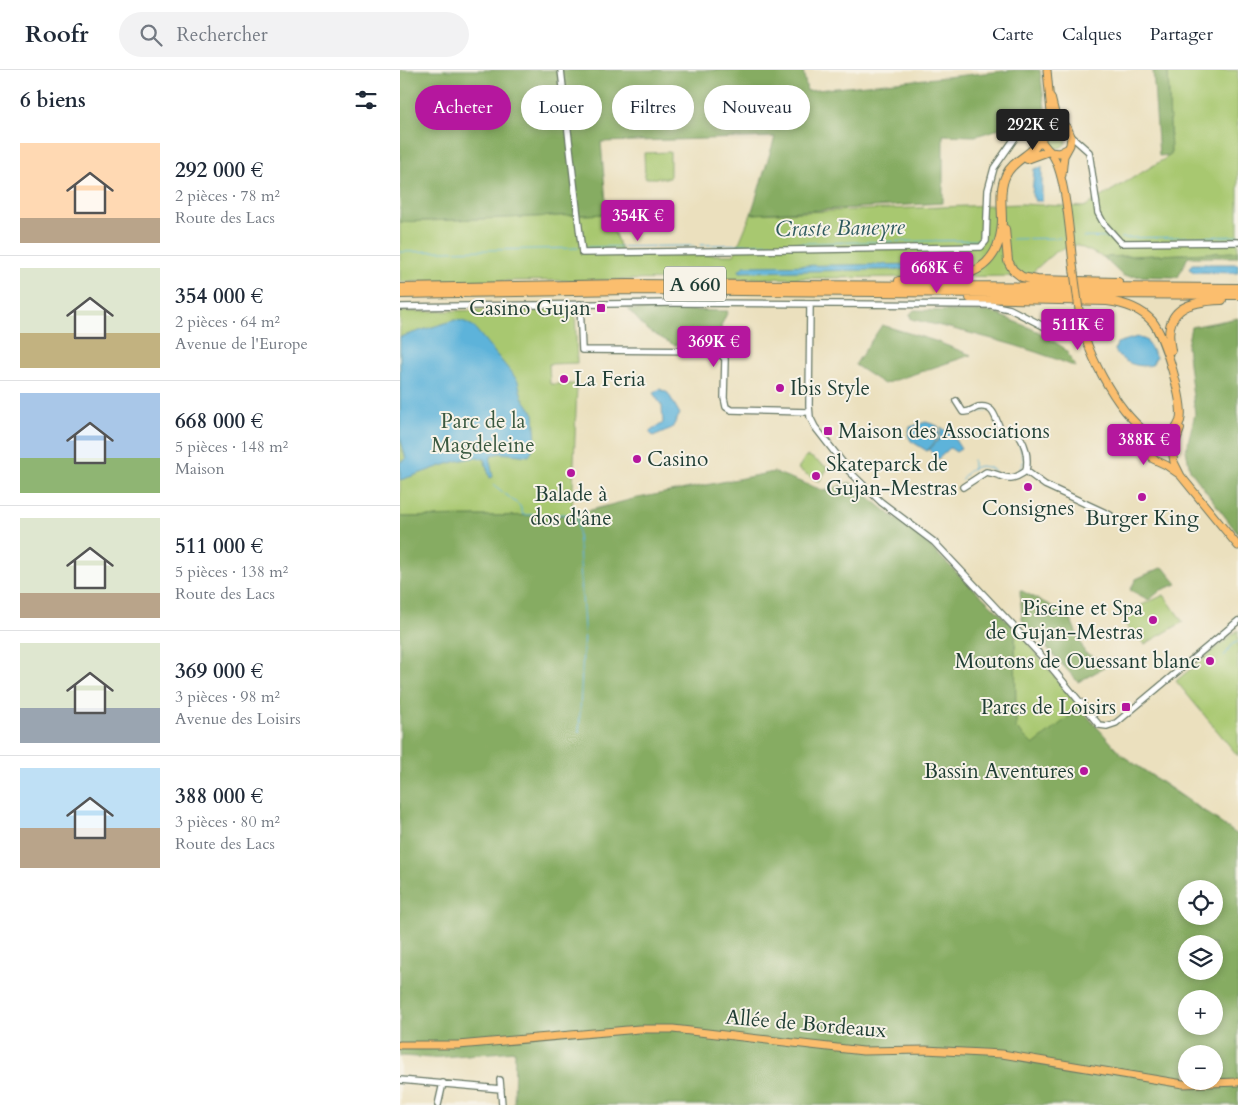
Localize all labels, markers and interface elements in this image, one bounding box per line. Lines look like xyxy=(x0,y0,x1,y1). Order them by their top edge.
search box xyxy=(119,12,469,57)
text: Roofr xyxy=(25,18,89,51)
icon: search xyxy=(137,21,165,49)
text: Rechercher xyxy=(177,22,268,48)
text: Carte xyxy=(992,22,1034,47)
text: Calques xyxy=(1062,22,1122,47)
text: Partager xyxy=(1150,22,1213,47)
chip: Acheter xyxy=(415,85,511,130)
chip: Louer xyxy=(521,85,602,130)
chip: Filtres xyxy=(612,85,694,130)
chip: Nouveau xyxy=(704,85,810,130)
text: 6 biens xyxy=(20,86,86,115)
icon: filters xyxy=(352,86,380,114)
pin: 292K € xyxy=(992,108,1074,151)
text: 292K € xyxy=(1007,114,1059,136)
text: 292 000 € xyxy=(175,156,263,185)
icon: home xyxy=(60,163,120,223)
text: 2 pièces · 78 m² xyxy=(175,185,280,207)
pin: 354K € xyxy=(597,200,679,242)
text: 354K € xyxy=(612,205,664,227)
text: Route des Lacs xyxy=(175,207,275,229)
water label: Craste Baneyre xyxy=(775,212,906,244)
pin: 668K € xyxy=(896,252,978,294)
text: 668K € xyxy=(911,257,963,279)
road number: A 660 xyxy=(664,266,726,302)
text: 354 000 € xyxy=(175,282,263,311)
icon: home xyxy=(60,288,120,348)
place label: Casino Gujan xyxy=(469,294,591,323)
marker: Casino Gujan xyxy=(595,302,607,314)
pin: 511K € xyxy=(1037,308,1119,351)
text: 2 pièces · 64 m² xyxy=(175,311,280,333)
text: 511K € xyxy=(1052,314,1104,336)
pin: 369K € xyxy=(673,326,755,368)
text: 369K € xyxy=(688,331,740,353)
text: Avenue de l'Europe xyxy=(175,333,308,355)
place label: La Feria xyxy=(574,365,646,394)
marker: La Feria xyxy=(558,373,570,385)
place label: Ibis Style xyxy=(790,374,870,403)
marker: Ibis Style xyxy=(774,382,786,394)
text: 668 000 € xyxy=(175,407,263,436)
park label: Parc de la Magdeleine xyxy=(431,407,535,460)
icon: home xyxy=(60,413,120,473)
place label: Maison des Associations xyxy=(838,417,1050,446)
pin: 388K € xyxy=(1103,424,1185,466)
marker: Maison des Associations xyxy=(822,425,834,437)
text: 388K € xyxy=(1118,429,1170,451)
text: 5 pièces · 148 m² xyxy=(175,436,288,458)
place label: Casino xyxy=(647,445,708,474)
place label: Skateparck de Gujan-Mestras xyxy=(826,450,957,503)
marker: Casino xyxy=(631,453,643,465)
text: Maison xyxy=(175,458,225,480)
marker: Balade à dos d'âne xyxy=(565,467,577,479)
marker: Skateparck de Gujan-Mestras xyxy=(810,470,822,482)
place label: Balade à dos d'âne xyxy=(530,480,612,533)
marker: Consignes xyxy=(1022,481,1034,493)
marker: Burger King xyxy=(1136,491,1148,503)
place label: Consignes xyxy=(982,494,1074,523)
place label: Burger King xyxy=(1085,504,1199,533)
text: 511 000 € xyxy=(175,532,263,561)
icon: home xyxy=(60,538,120,598)
text: 5 pièces · 138 m² xyxy=(175,561,288,583)
text: Route des Lacs xyxy=(175,583,275,605)
place label: Piscine et Spa de Gujan-Mestras xyxy=(985,594,1143,647)
marker: Piscine et Spa de Gujan-Mestras xyxy=(1147,614,1159,626)
place label: Moutons de Ouessant blanc xyxy=(955,647,1200,676)
marker: Moutons de Ouessant blanc xyxy=(1204,655,1216,667)
text: 369 000 € xyxy=(175,657,263,686)
icon: home xyxy=(60,663,120,723)
text: 3 pièces · 98 m² xyxy=(175,686,280,708)
place label: Parcs de Loisirs xyxy=(981,693,1116,722)
marker: Parcs de Loisirs xyxy=(1120,701,1132,713)
text: Avenue des Loisirs xyxy=(175,708,300,730)
place label: Bassin Aventures xyxy=(924,757,1074,786)
marker: Bassin Aventures xyxy=(1078,765,1090,777)
text: 388 000 € xyxy=(175,782,263,811)
icon: home xyxy=(60,788,120,848)
text: 3 pièces · 80 m² xyxy=(175,811,280,833)
text: Route des Lacs xyxy=(175,833,275,855)
map controls xyxy=(1178,880,1223,1090)
button: locate xyxy=(1178,880,1223,925)
button: layers xyxy=(1178,935,1223,980)
button: + xyxy=(1178,990,1223,1035)
street label: Allée de Bordeaux xyxy=(724,1003,888,1046)
button: − xyxy=(1178,1045,1223,1090)

